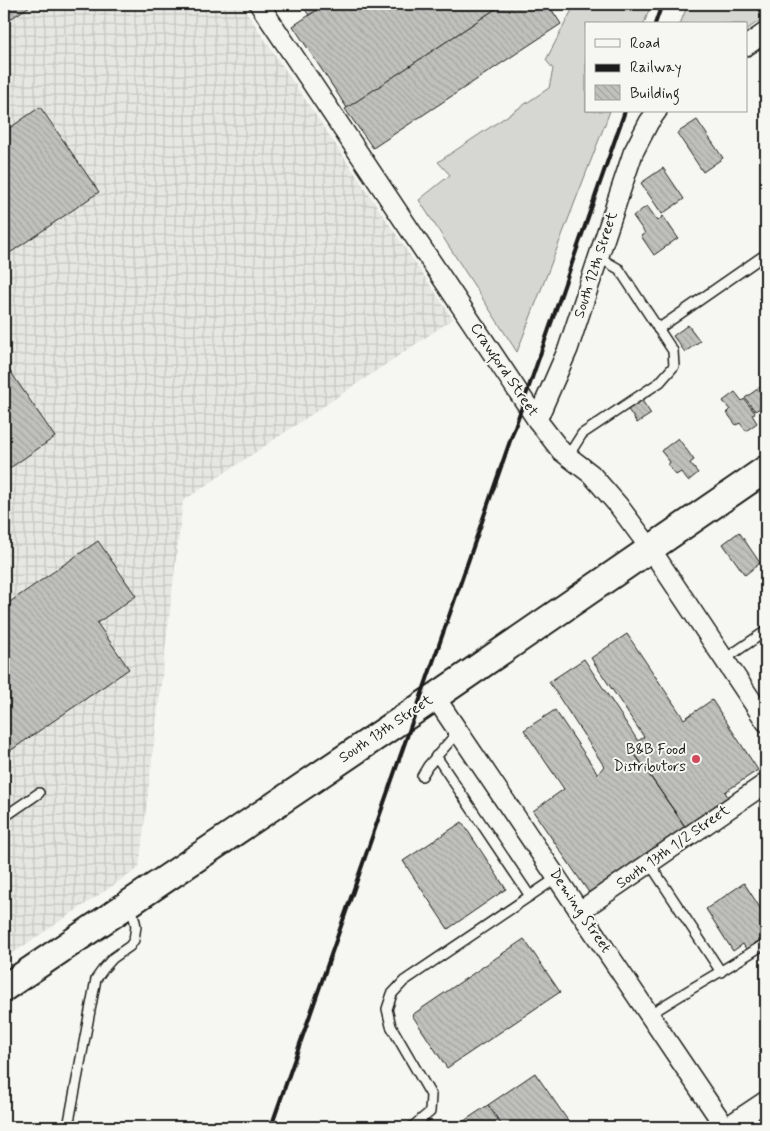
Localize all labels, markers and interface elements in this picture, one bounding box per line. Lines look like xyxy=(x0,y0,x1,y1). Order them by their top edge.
legend xyxy=(585,22,748,112)
text: Road xyxy=(630,34,660,54)
text: Railway xyxy=(630,58,682,78)
text: Building xyxy=(630,84,680,105)
street label: South 12th Street xyxy=(569,209,623,321)
street label: Crawford Street xyxy=(464,319,543,422)
street label: South 13th Street xyxy=(335,690,437,768)
place label: B&B Food Distributors xyxy=(613,740,686,777)
marker: B&B Food Distributors xyxy=(690,753,702,765)
street label: South 13th 1/2 Street xyxy=(612,800,734,894)
street label: Deming Street xyxy=(544,865,616,957)

